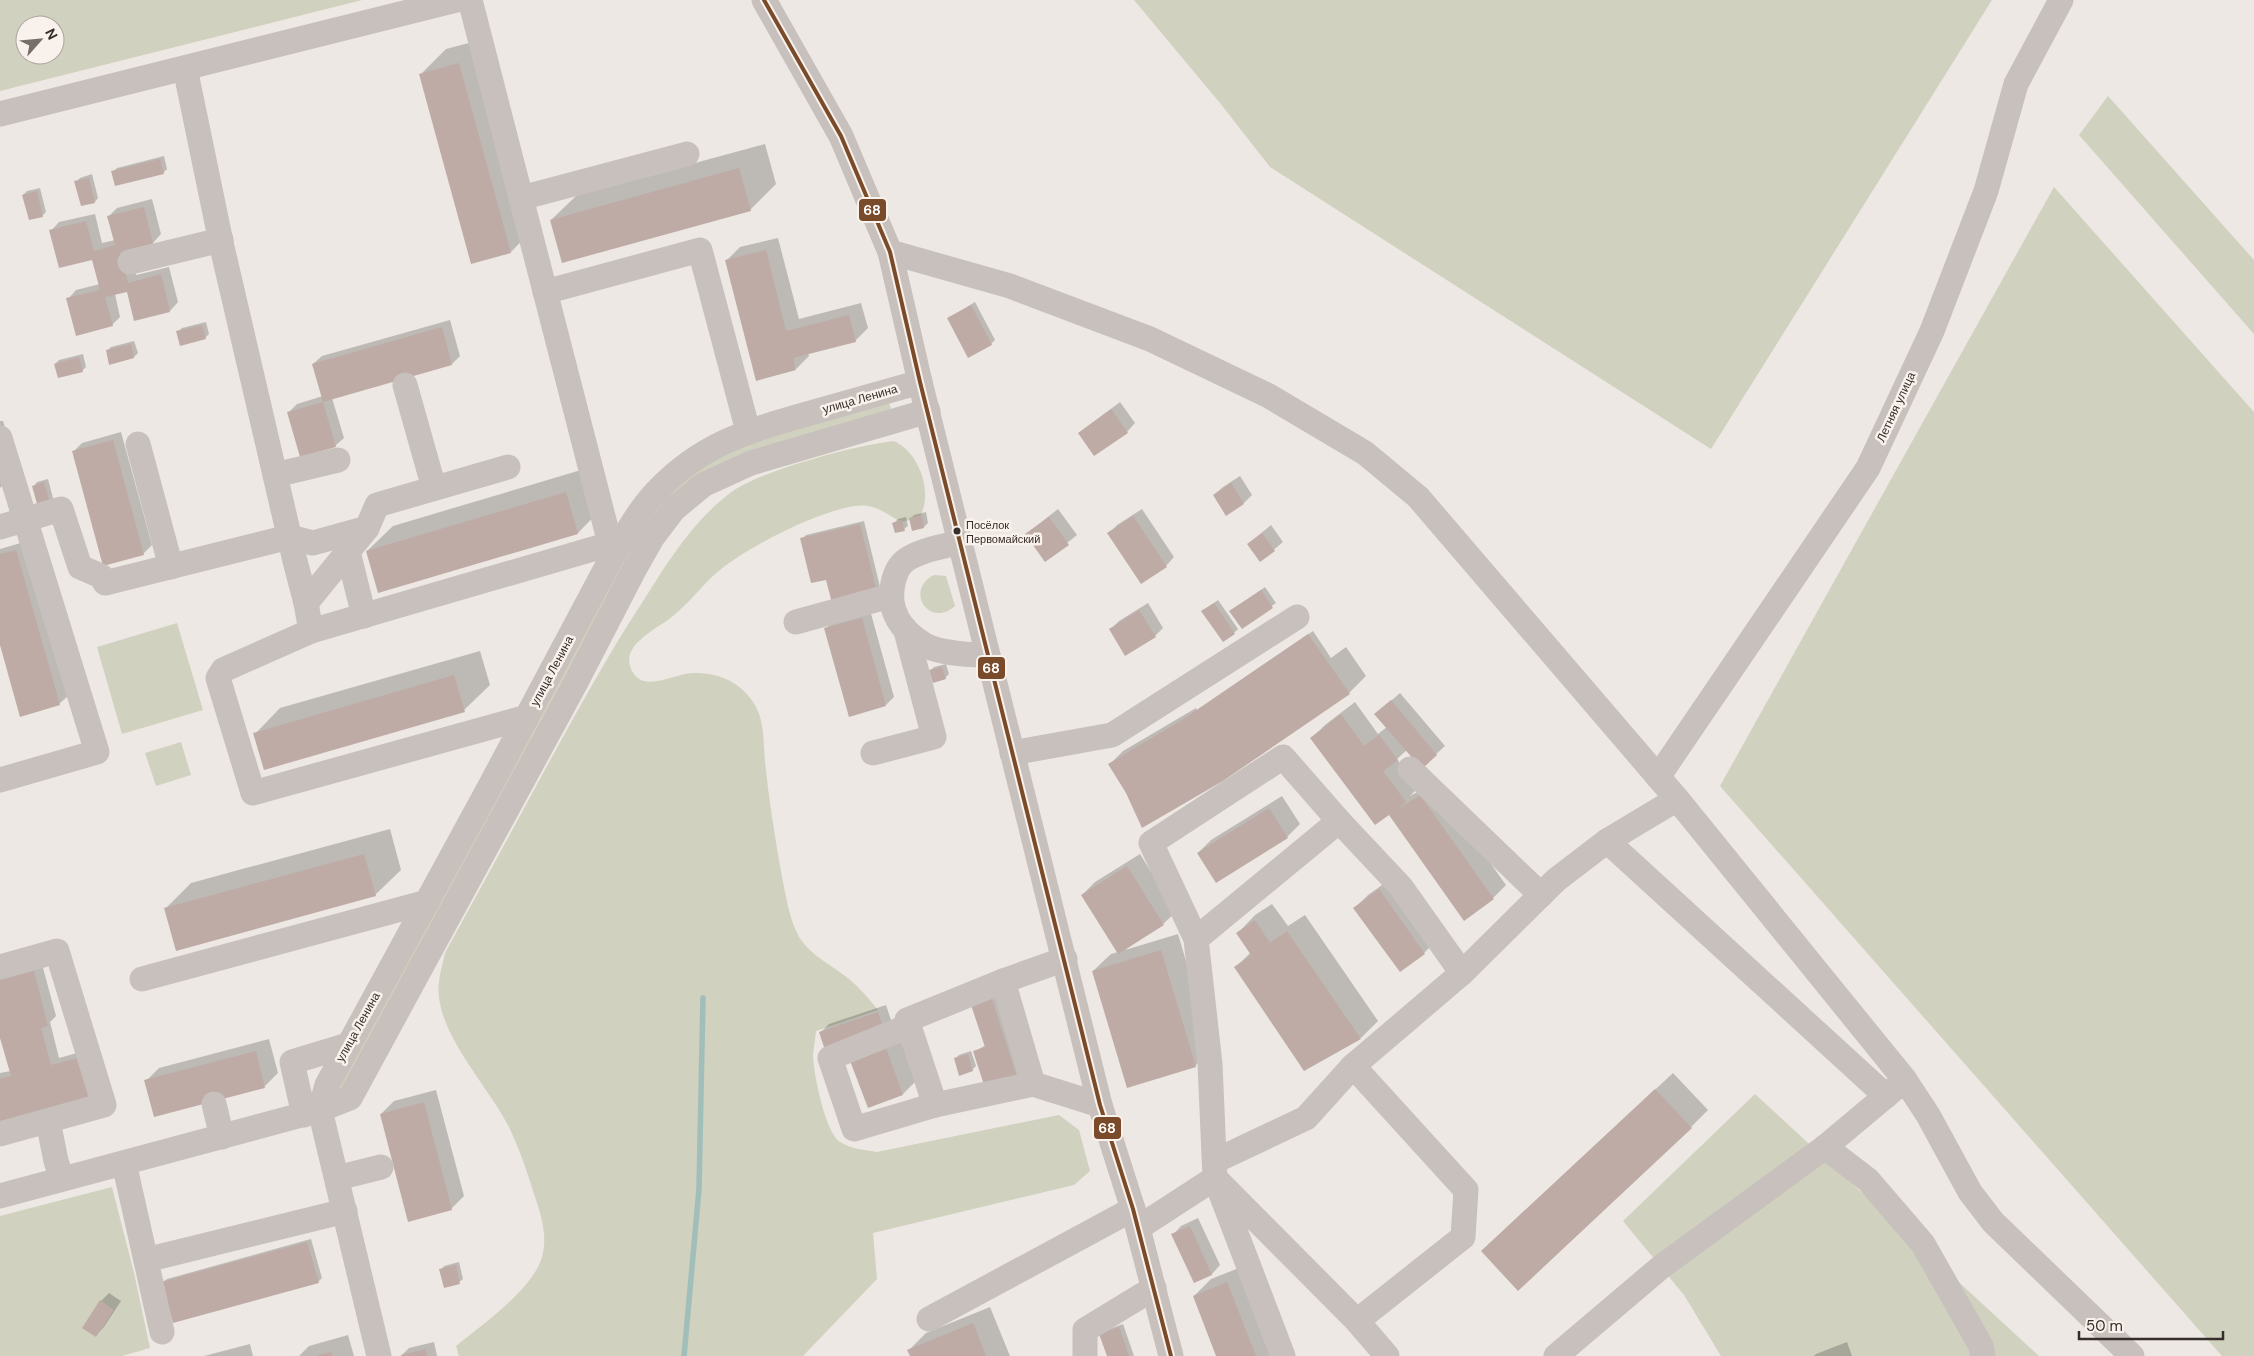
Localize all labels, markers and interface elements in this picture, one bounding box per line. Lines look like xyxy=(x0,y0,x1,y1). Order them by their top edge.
north arrow xyxy=(15,15,65,65)
text: N xyxy=(41,25,62,43)
line badge: 68 xyxy=(858,198,887,222)
text: 68 xyxy=(863,201,881,219)
street label: Летняя улица xyxy=(1873,369,1919,445)
street label: улица Ленина xyxy=(821,381,900,417)
place label: Посёлок Первомайский xyxy=(966,518,1040,546)
marker: Посёлок Первомайский xyxy=(952,526,962,536)
street label: улица Ленина xyxy=(527,633,577,709)
line badge: 68 xyxy=(977,656,1006,680)
text: 68 xyxy=(982,659,1000,677)
street label: улица Ленина xyxy=(332,989,384,1065)
line badge: 68 xyxy=(1093,1116,1122,1140)
text: 68 xyxy=(1098,1119,1116,1137)
scale bar xyxy=(2079,1308,2223,1340)
text: 50 m xyxy=(2086,1316,2123,1336)

